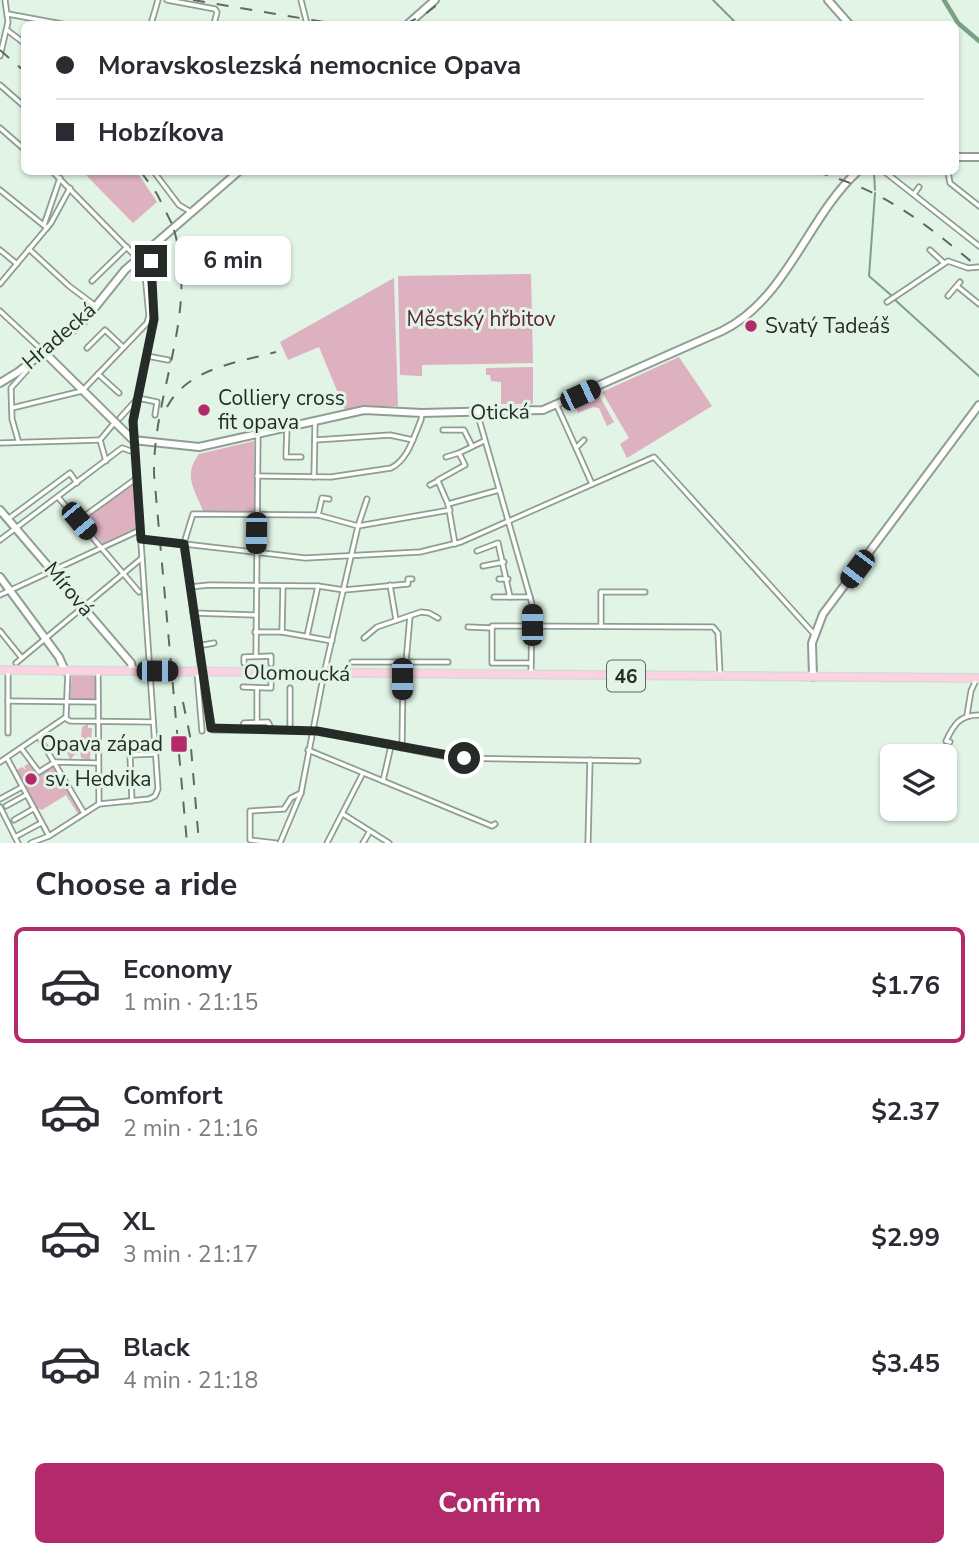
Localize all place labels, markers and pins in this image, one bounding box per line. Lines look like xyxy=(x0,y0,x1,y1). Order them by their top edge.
place label: Svatý Tadeáš xyxy=(765,312,890,340)
marker: Svatý Tadeáš xyxy=(743,318,759,334)
place label: Colliery cross fit opava xyxy=(218,384,345,436)
marker: Colliery cross fit opava xyxy=(196,402,212,418)
place label: Opava západ xyxy=(40,730,163,758)
marker: Opava západ xyxy=(169,734,189,754)
place label: sv. Hedvika xyxy=(45,765,151,793)
marker: sv. Hedvika xyxy=(23,771,39,787)

